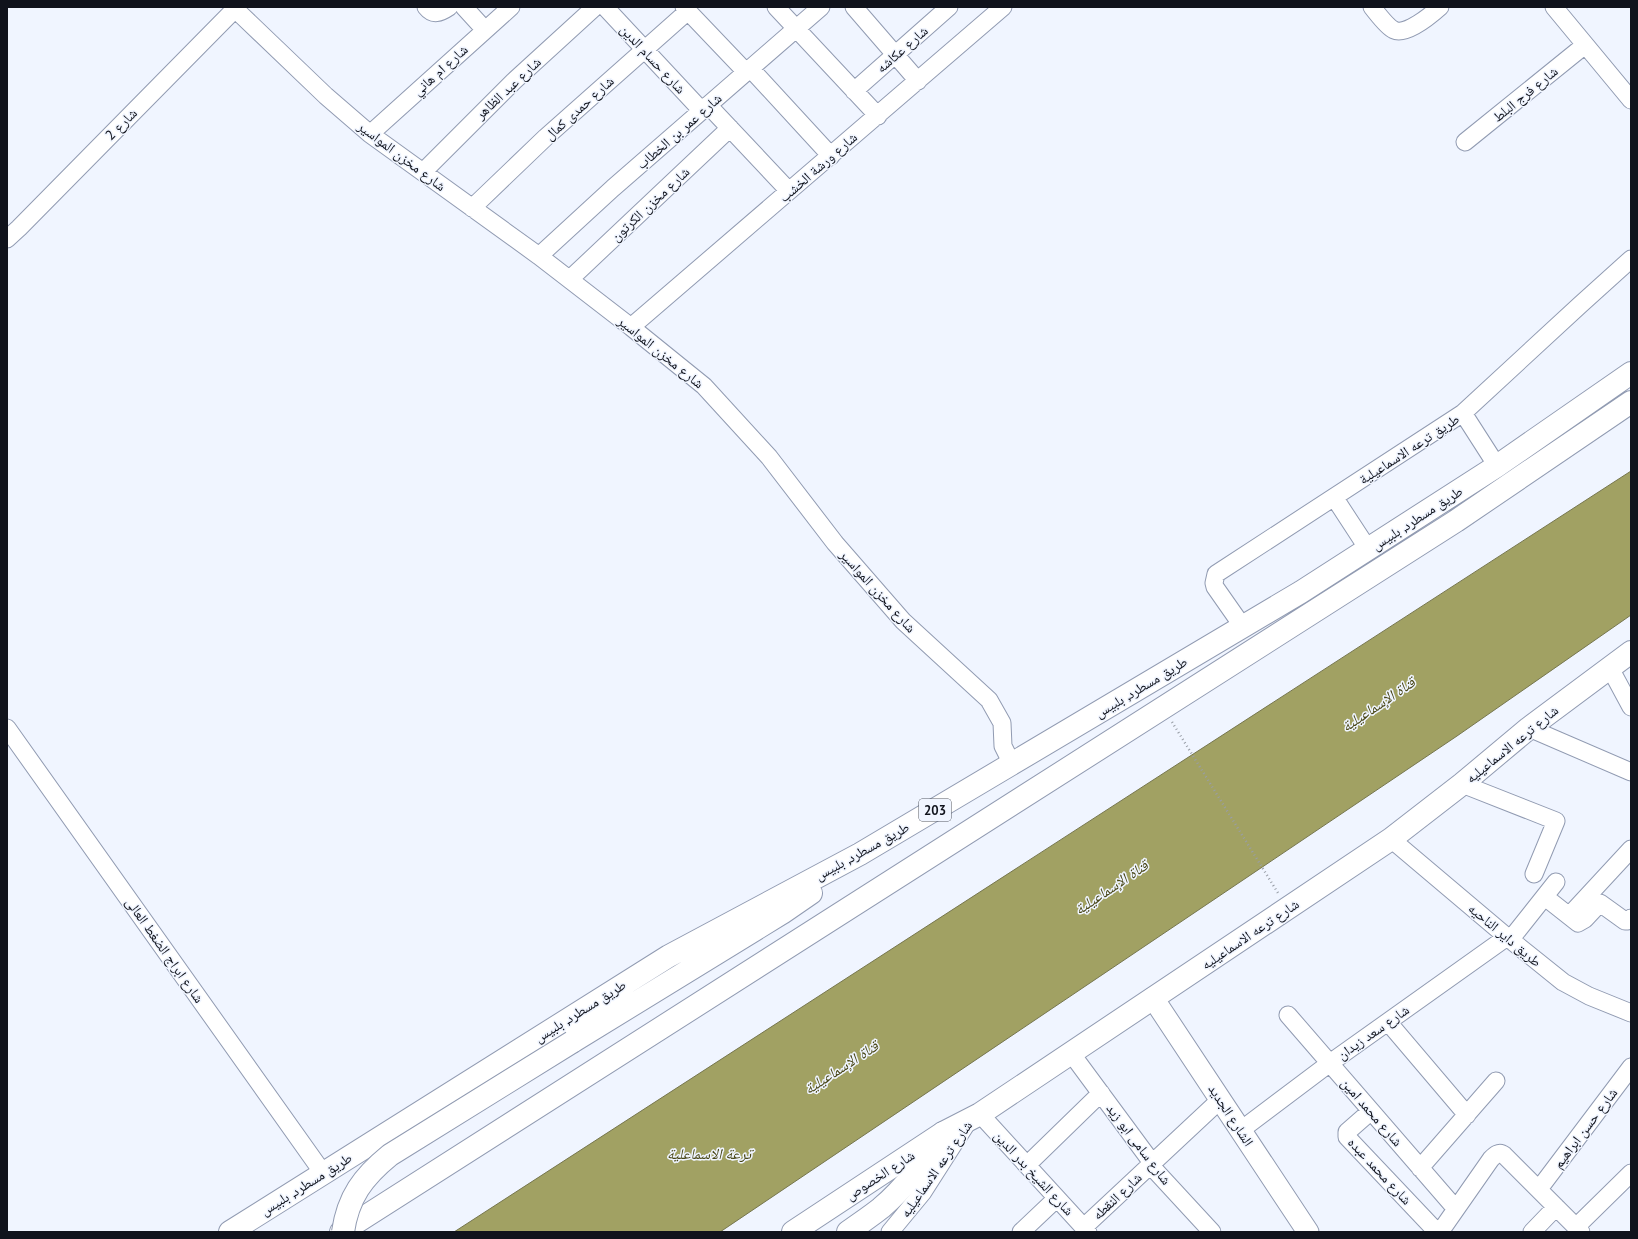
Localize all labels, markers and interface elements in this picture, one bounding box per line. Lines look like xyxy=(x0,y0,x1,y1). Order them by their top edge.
street label: شارع حسام الدين xyxy=(615,20,690,98)
street label: شارع عكاشه xyxy=(872,22,932,77)
street label: شارع ام هاني xyxy=(409,40,473,101)
street label: شارع عبد الظاهر xyxy=(471,53,545,124)
street label: شارع فرج البلط xyxy=(1489,62,1562,127)
street label: شارع حمدى كمال xyxy=(540,72,618,145)
street label: شارع عمر بن الخطاب xyxy=(633,89,726,174)
street label: شارع 2 xyxy=(101,104,142,145)
street label: شارع مخزن المواسير xyxy=(353,116,450,196)
street label: شارع ورشة الخشب xyxy=(775,128,862,207)
street label: شارع مخزن الكرتون xyxy=(607,163,694,246)
street label: شارع مخزن المواسير xyxy=(613,311,708,393)
street label: طريق ترعه الاسماعيلية xyxy=(1355,410,1463,489)
street label: طريق مسطرد, بلبيس xyxy=(1368,482,1466,555)
street label: شارع مخزن المواسير xyxy=(835,545,920,637)
street label: طريق مسطرد, بلبيس xyxy=(1091,652,1191,723)
water label: قناة الإسماعيلية xyxy=(1338,671,1420,736)
street label: شارع ترعه الاسماعيليه xyxy=(1462,701,1563,788)
road number: 203 xyxy=(919,799,951,821)
street label: طريق مسطرد, بلبيس xyxy=(812,818,913,885)
water label: قناة الإسماعيلية xyxy=(1071,854,1153,919)
street label: شارع ابراج الضغط العالى xyxy=(121,894,208,1007)
street label: شارع ترعه الاسماعيليه xyxy=(1198,895,1303,974)
street label: طريق داير الناحيه xyxy=(1464,899,1545,972)
street label: طريق مسطرد, بلبيس xyxy=(531,976,630,1047)
street label: شارع سعد زيدان xyxy=(1333,1001,1413,1064)
water label: قناة الإسماعيلية xyxy=(800,1035,884,1098)
street label: شارع محمد امين xyxy=(1337,1074,1407,1151)
street label: الشارع الجديد xyxy=(1203,1081,1258,1150)
street label: شارع حسن ابراهيم xyxy=(1549,1084,1622,1172)
street label: شارع سامى ابو زيد xyxy=(1102,1100,1175,1189)
street label: شارع ترعه الاسماعيليه xyxy=(896,1117,977,1221)
street label: شارع الشيخ بدر الدين xyxy=(989,1127,1078,1220)
street label: شارع محمد عبده xyxy=(1343,1134,1416,1209)
water label: ترعة الاسماعلية xyxy=(667,1144,755,1163)
street label: شارع الخصوص xyxy=(842,1146,918,1205)
street label: طريق مسطرد, بلبيس xyxy=(257,1149,356,1220)
street label: شارع النقطه xyxy=(1088,1169,1146,1224)

